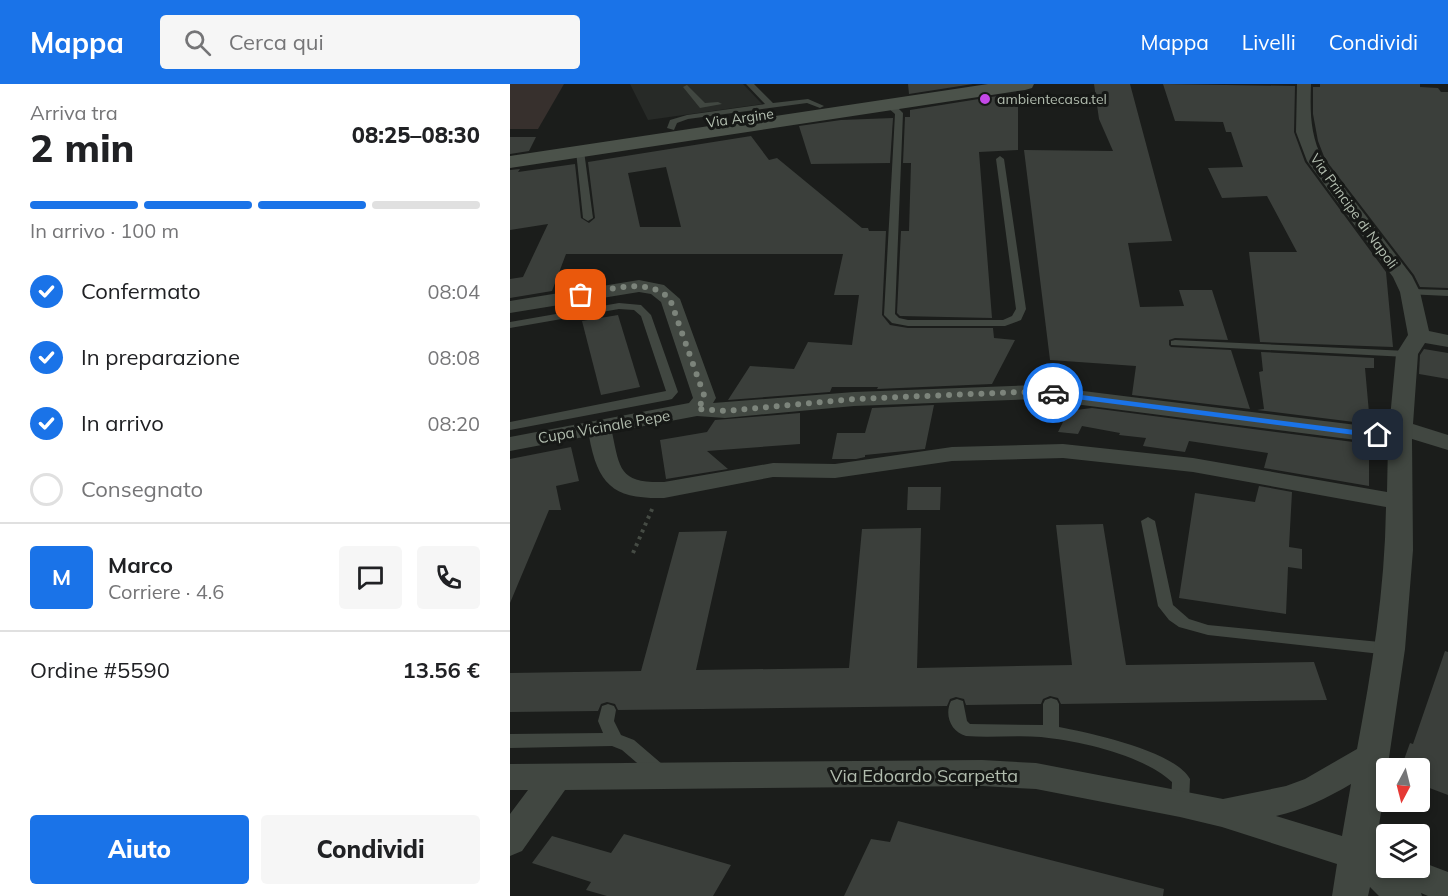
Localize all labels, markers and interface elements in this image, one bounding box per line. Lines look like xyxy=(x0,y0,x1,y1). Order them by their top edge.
search box xyxy=(160,15,580,69)
text: Mappa xyxy=(30,25,124,60)
icon: search xyxy=(181,26,214,59)
text: Cerca qui xyxy=(229,28,324,56)
text: Mappa xyxy=(1140,29,1209,55)
text: Livelli xyxy=(1242,29,1296,55)
text: Condividi xyxy=(1329,29,1418,55)
place label: ambientecasa.tel xyxy=(997,90,1107,108)
marker: ambientecasa.tel xyxy=(978,92,992,106)
text: Arriva tra xyxy=(30,100,118,125)
street label: Via Argine xyxy=(705,104,775,132)
text: 08:25–08:30 xyxy=(352,121,480,149)
text: 2 min xyxy=(30,123,135,172)
street label: Via Principe di Napoli xyxy=(1306,150,1402,272)
text: In arrivo · 100 m xyxy=(30,218,179,243)
pin xyxy=(555,269,606,320)
icon: check xyxy=(30,275,63,308)
text: Confermato xyxy=(81,277,200,305)
icon: bag xyxy=(564,278,597,311)
text: 08:04 xyxy=(427,279,480,304)
icon: check xyxy=(30,341,63,374)
text: In preparazione xyxy=(81,343,240,371)
text: 08:08 xyxy=(427,345,480,370)
courier xyxy=(1023,363,1083,423)
icon: car xyxy=(1037,377,1070,410)
street label: Cupa Vicinale Pepe xyxy=(536,406,671,447)
icon: check xyxy=(30,407,63,440)
text: In arrivo xyxy=(81,409,164,437)
pin xyxy=(1352,409,1403,460)
text: 08:20 xyxy=(427,411,480,436)
icon: home xyxy=(1361,418,1394,451)
text: Consegnato xyxy=(81,475,203,503)
button: chat xyxy=(339,546,402,609)
button: phone xyxy=(417,546,480,609)
text: Marco xyxy=(108,551,173,579)
text: M xyxy=(52,563,71,591)
text: Corriere · 4.6 xyxy=(108,579,224,604)
text: Ordine #5590 xyxy=(30,656,170,684)
text: 13.56 € xyxy=(403,656,480,684)
north arrow xyxy=(1376,758,1430,812)
map controls xyxy=(1376,758,1430,878)
street label: Via Edoardo Scarpetta xyxy=(830,764,1018,787)
button: Aiuto xyxy=(30,815,249,884)
button: Condividi xyxy=(261,815,480,884)
button: layers xyxy=(1376,824,1430,878)

